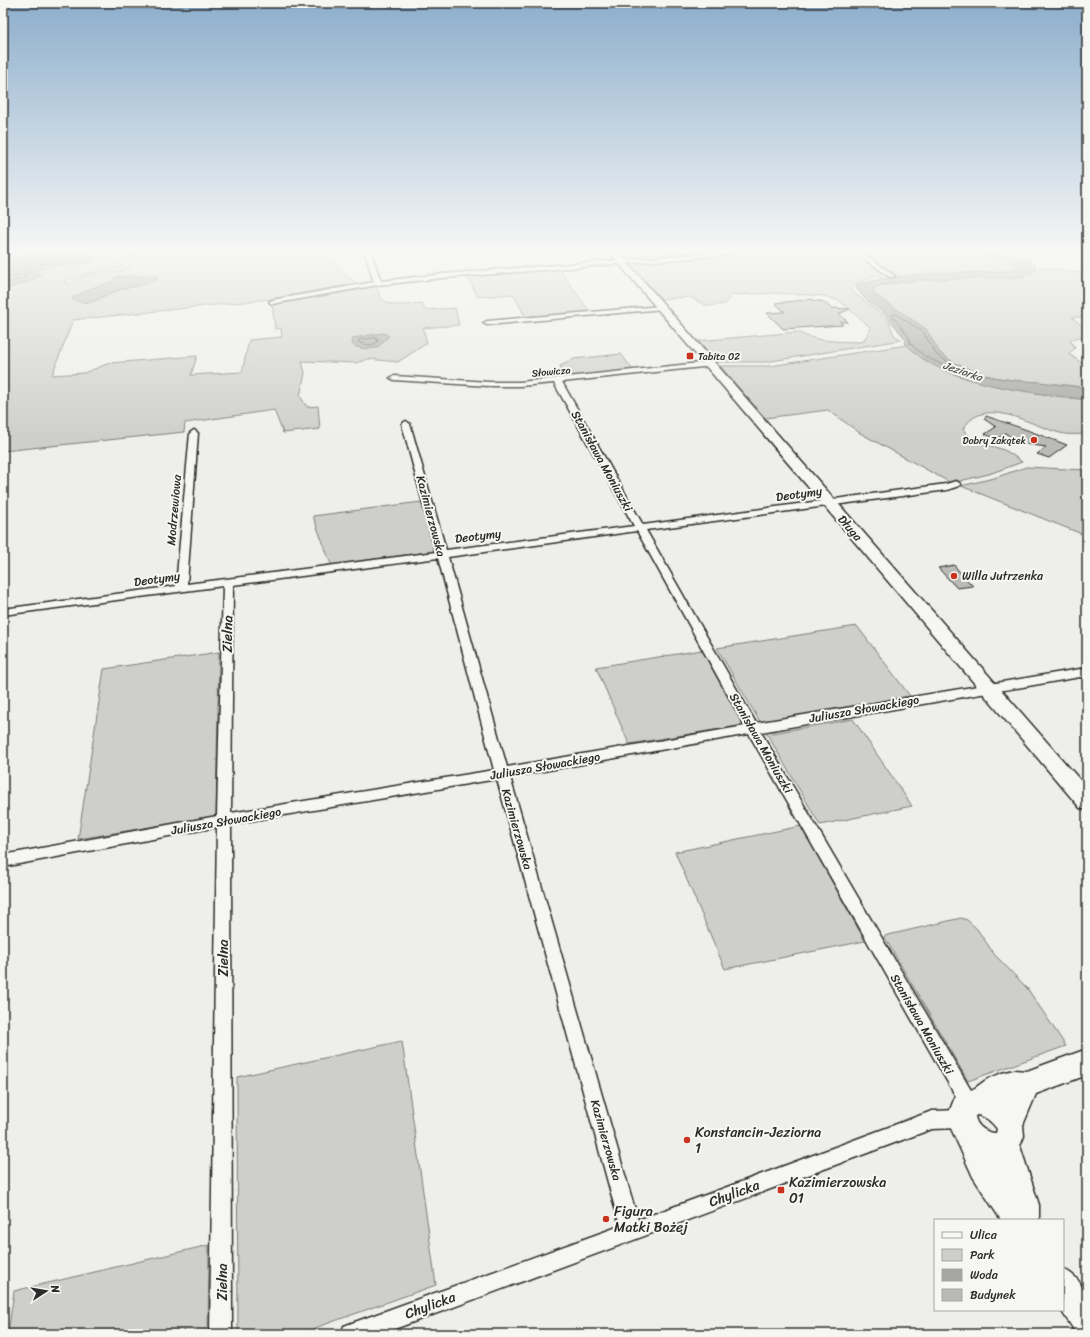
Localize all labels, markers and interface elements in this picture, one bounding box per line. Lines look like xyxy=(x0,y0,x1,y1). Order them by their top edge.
place label: Tabita 02 xyxy=(698,348,740,366)
marker: Tabita 02 xyxy=(685,351,695,361)
water label: Jeziorka xyxy=(941,356,986,388)
street label: Słowicza xyxy=(531,361,571,383)
street label: Stanisława Moniuszki xyxy=(565,406,639,516)
place label: Dobry Zakątek xyxy=(963,432,1026,450)
marker: Dobry Zakątek xyxy=(1029,435,1039,445)
street label: Modrzewiowa xyxy=(160,473,188,546)
street label: Kazimierzowska xyxy=(410,473,452,559)
street label: Deotymy xyxy=(775,480,824,508)
street label: Długa xyxy=(832,510,869,547)
street label: Deotymy xyxy=(454,522,503,550)
street label: Deotymy xyxy=(133,565,182,593)
place label: Willa Jutrzenka xyxy=(962,565,1044,587)
marker: Willa Jutrzenka xyxy=(949,571,959,581)
street label: Zielna xyxy=(215,615,240,653)
street label: Stanisława Moniuszki xyxy=(723,688,799,798)
street label: Juliusza Słowackiego xyxy=(806,688,921,730)
street label: Juliusza Słowackiego xyxy=(487,745,602,787)
street label: Kazimierzowska xyxy=(495,786,539,872)
street label: Juliusza Słowackiego xyxy=(168,800,283,842)
street label: Zielna xyxy=(211,939,236,977)
street label: Stanisława Moniuszki xyxy=(884,969,960,1079)
street label: Kazimierzowska xyxy=(584,1097,628,1183)
place label: Konstancin-Jeziorna 1 xyxy=(695,1120,821,1161)
marker: Konstancin-Jeziorna 1 xyxy=(682,1135,692,1145)
place label: Kazimierzowska 01 xyxy=(789,1170,886,1211)
street label: Chylicka xyxy=(705,1172,764,1214)
marker: Kazimierzowska 01 xyxy=(776,1185,786,1195)
place label: Figura Matki Bożej xyxy=(614,1199,688,1240)
marker: Figura Matki Bożej xyxy=(601,1214,611,1224)
legend xyxy=(934,1219,1064,1311)
text: Ulica xyxy=(970,1224,998,1246)
text: Park xyxy=(970,1244,995,1266)
street label: Zielna xyxy=(210,1263,235,1301)
text: Woda xyxy=(970,1264,999,1286)
north arrow xyxy=(26,1271,66,1311)
text: N xyxy=(45,1282,65,1295)
street label: Chylicka xyxy=(401,1284,460,1326)
text: Budynek xyxy=(970,1284,1016,1306)

